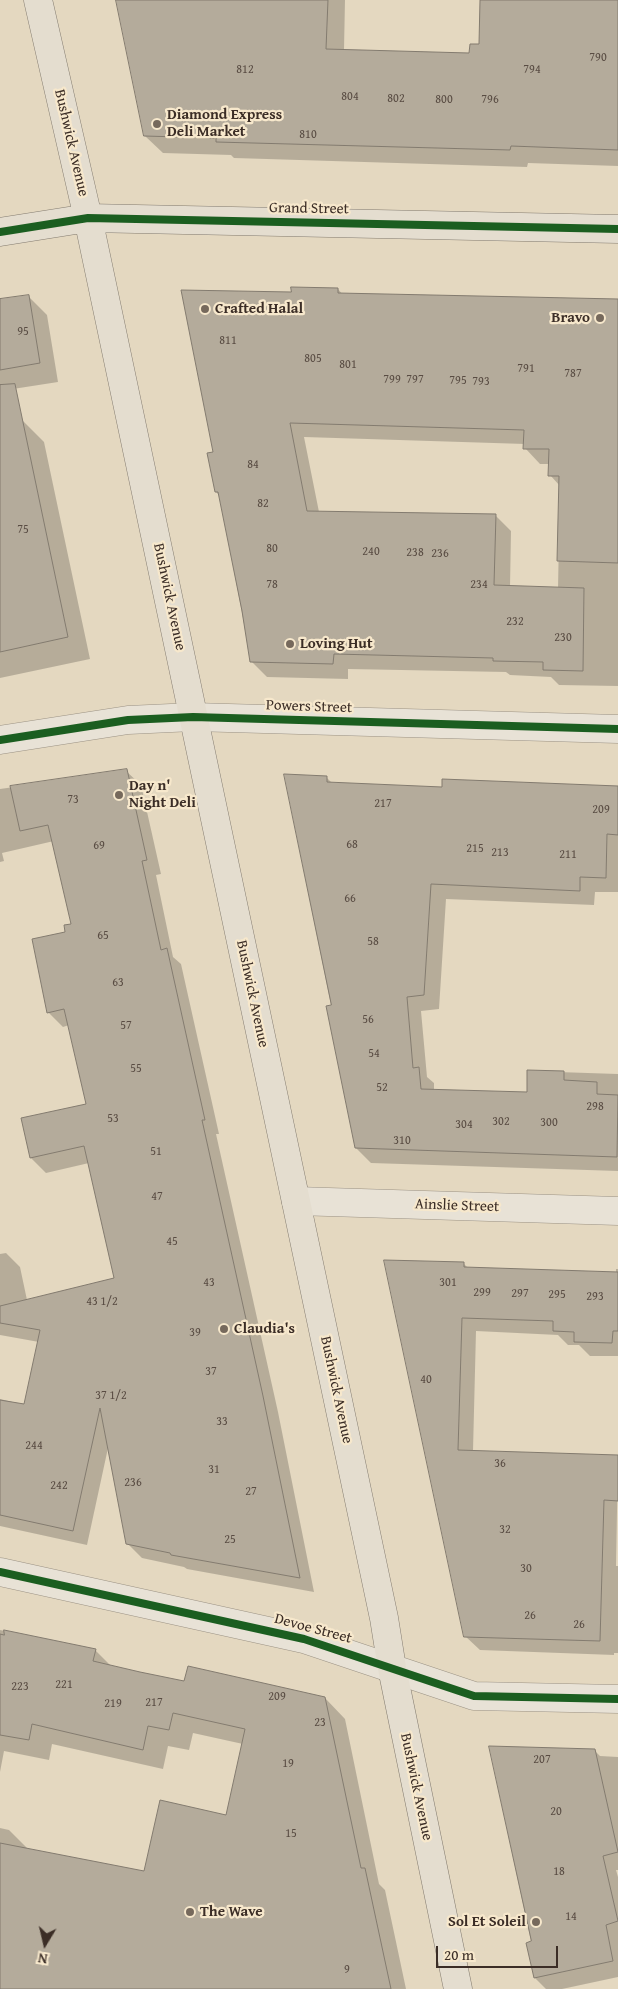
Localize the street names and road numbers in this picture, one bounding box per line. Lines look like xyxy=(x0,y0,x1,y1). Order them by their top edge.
street label: Bushwick Avenue xyxy=(50,88,92,198)
street label: Grand Street xyxy=(269,199,349,219)
street label: Bushwick Avenue xyxy=(149,542,189,652)
street label: Powers Street xyxy=(266,697,352,717)
street label: Bushwick Avenue xyxy=(232,939,272,1049)
street label: Ainslie Street xyxy=(415,1196,499,1216)
street label: Bushwick Avenue xyxy=(316,1335,356,1445)
street label: Devoe Street xyxy=(272,1610,354,1648)
street label: Bushwick Avenue xyxy=(396,1732,436,1842)

